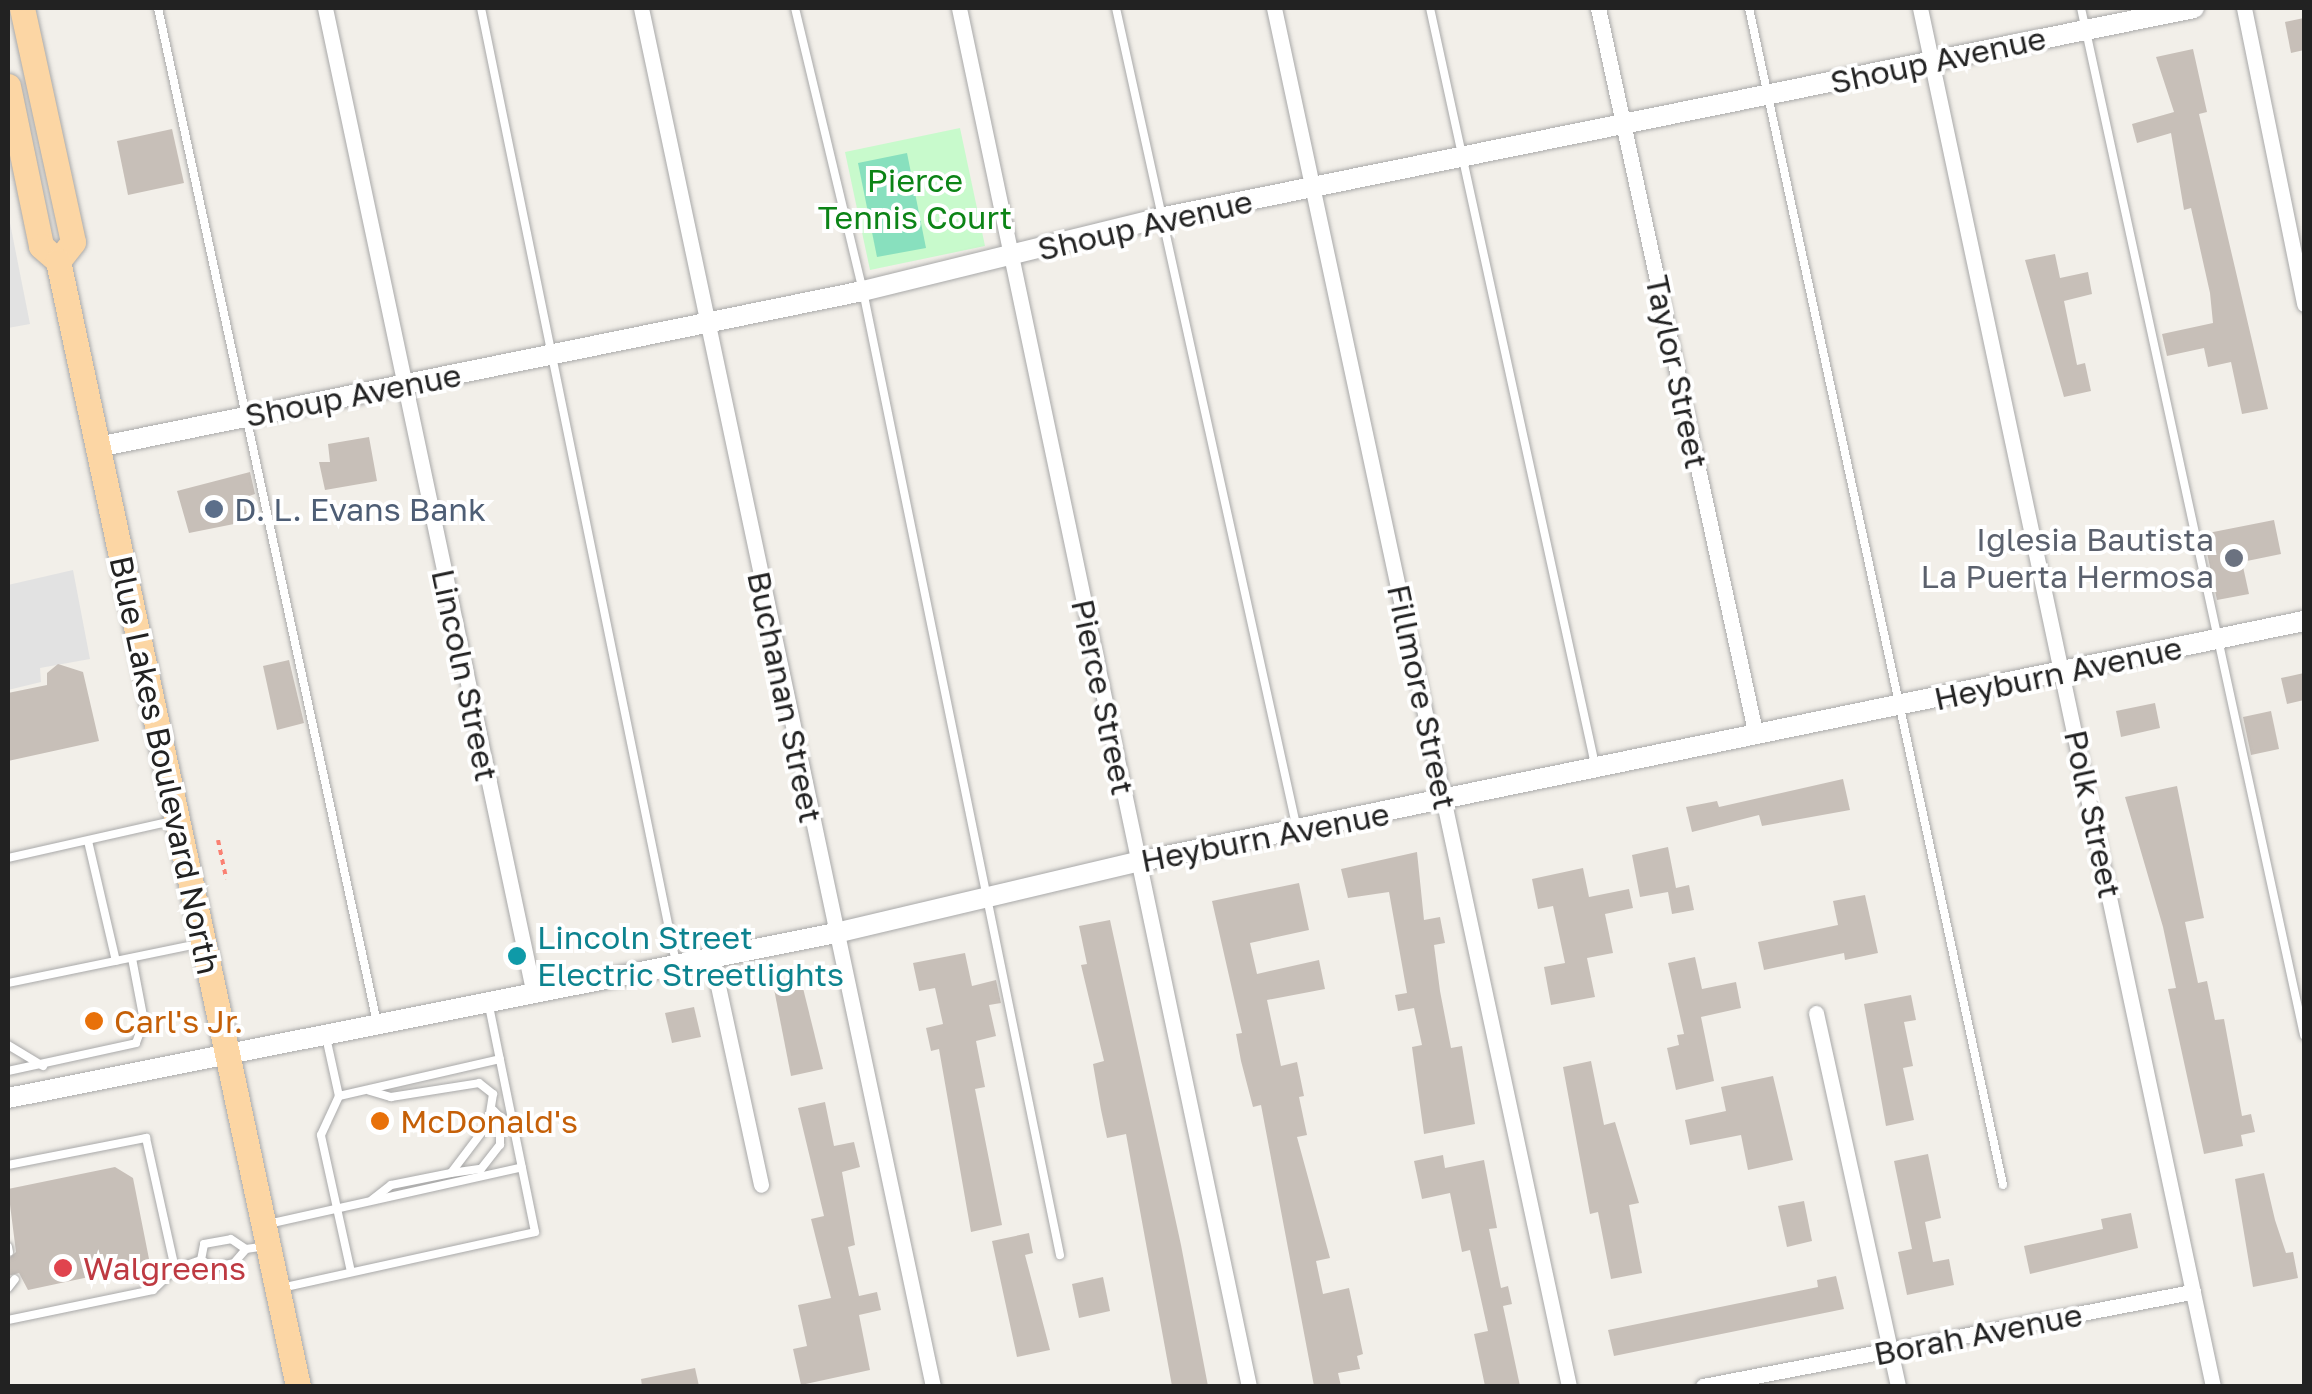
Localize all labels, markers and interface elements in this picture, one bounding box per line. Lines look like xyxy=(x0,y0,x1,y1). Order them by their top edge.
street label: Shoup Avenue xyxy=(1827,18,2049,102)
park label: Pierce Tennis Court xyxy=(818,162,1012,237)
street label: Shoup Avenue xyxy=(1034,182,1256,268)
street label: Taylor Street xyxy=(1638,272,1716,472)
street label: Shoup Avenue xyxy=(242,355,464,435)
place label: D. L. Evans Bank xyxy=(234,490,486,528)
marker: D. L. Evans Bank xyxy=(203,498,225,520)
place label: Iglesia Bautista La Puerta Hermosa xyxy=(1921,521,2214,596)
marker: Iglesia Bautista La Puerta Hermosa xyxy=(2223,547,2245,569)
street label: Blue Lakes Boulevard North xyxy=(102,552,228,978)
street label: Lincoln Street xyxy=(424,565,506,785)
street label: Buchanan Street xyxy=(740,568,830,826)
street label: Fillmore Street xyxy=(1379,581,1465,813)
street label: Pierce Street xyxy=(1064,596,1142,798)
street label: Heyburn Avenue xyxy=(1931,628,2185,718)
street label: Polk Street xyxy=(2056,726,2130,902)
street label: Heyburn Avenue xyxy=(1137,794,1393,880)
place label: Lincoln Street Electric Streetlights xyxy=(537,919,844,994)
marker: Lincoln Street Electric Streetlights xyxy=(506,945,528,967)
place label: Carl's Jr. xyxy=(114,1002,243,1040)
marker: Carl's Jr. xyxy=(83,1010,105,1032)
place label: McDonald's xyxy=(400,1102,578,1140)
marker: McDonald's xyxy=(369,1110,391,1132)
place label: Walgreens xyxy=(83,1249,246,1287)
marker: Walgreens xyxy=(52,1257,74,1279)
street label: Borah Avenue xyxy=(1871,1295,2085,1373)

